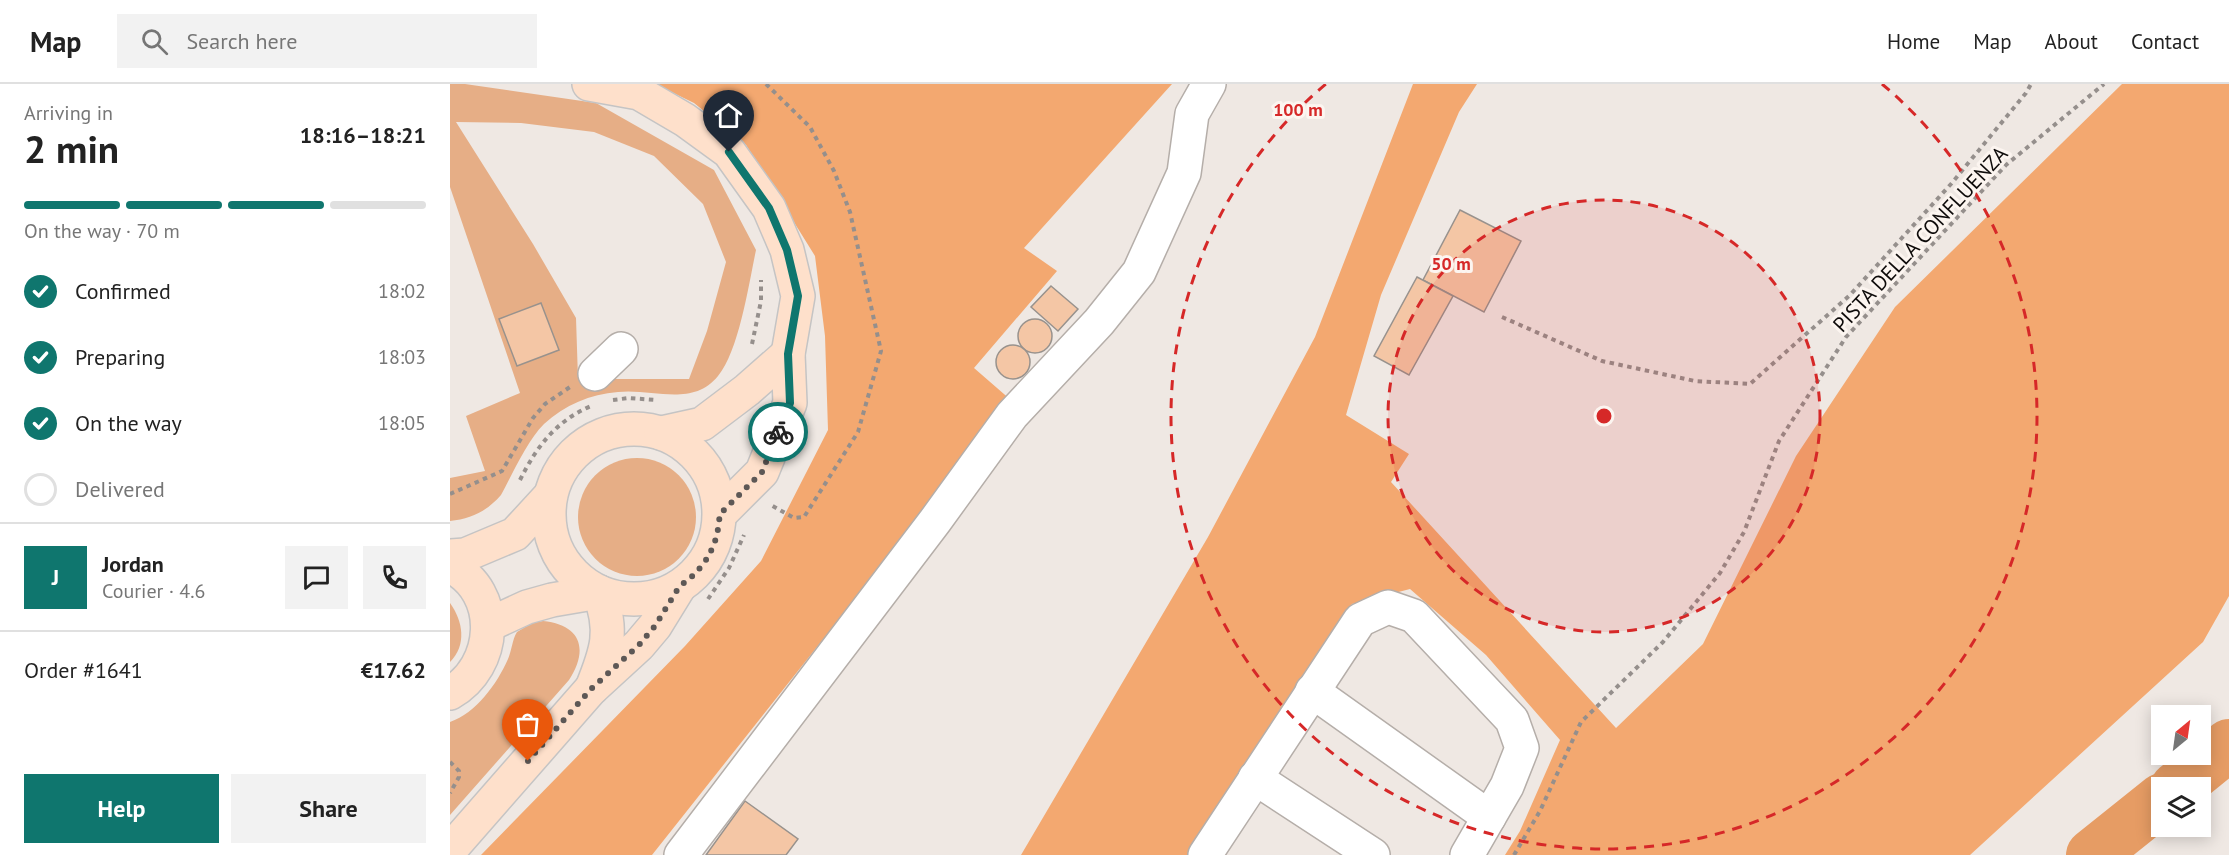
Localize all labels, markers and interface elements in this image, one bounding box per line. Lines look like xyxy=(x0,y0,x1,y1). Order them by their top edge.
search box xyxy=(117,14,537,68)
text: Map xyxy=(30,23,81,60)
icon: search xyxy=(138,25,171,58)
text: Search here xyxy=(186,27,297,55)
text: Home xyxy=(1887,28,1940,55)
text: Map xyxy=(1973,28,2012,55)
text: About xyxy=(2045,28,2098,55)
text: Contact xyxy=(2131,28,2199,55)
pin xyxy=(703,90,754,152)
text: 100 m xyxy=(1273,98,1323,121)
icon: home xyxy=(712,99,745,132)
text: Arriving in xyxy=(24,100,113,126)
text: 18:16–18:21 xyxy=(300,121,426,149)
text: 2 min xyxy=(24,123,119,174)
street label: PISTA DELLA CONFLUENZA xyxy=(1827,140,2014,338)
text: On the way · 70 m xyxy=(24,218,180,244)
text: 50 m xyxy=(1431,252,1471,275)
icon: check xyxy=(24,275,57,308)
text: Confirmed xyxy=(75,277,171,305)
text: 18:02 xyxy=(378,278,426,304)
icon: check xyxy=(24,341,57,374)
text: Preparing xyxy=(75,343,165,371)
text: 18:03 xyxy=(378,344,426,370)
courier xyxy=(748,402,808,462)
centre of rings xyxy=(1594,406,1614,426)
icon: check xyxy=(24,407,57,440)
text: On the way xyxy=(75,409,182,437)
text: 18:05 xyxy=(378,410,426,436)
icon: bike xyxy=(762,416,795,449)
text: Delivered xyxy=(75,475,165,503)
button: chat xyxy=(285,546,348,609)
button: phone xyxy=(363,546,426,609)
text: Jordan xyxy=(102,550,164,578)
text: J xyxy=(52,563,59,591)
text: Courier · 4.6 xyxy=(102,578,205,604)
text: Order #1641 xyxy=(24,656,143,684)
text: €17.62 xyxy=(361,656,426,684)
pin xyxy=(502,699,553,761)
north arrow xyxy=(2151,705,2211,765)
map controls xyxy=(2151,705,2211,837)
icon: bag xyxy=(511,708,544,741)
button: Help xyxy=(24,774,219,843)
button: Share xyxy=(231,774,426,843)
button: layers xyxy=(2151,777,2211,837)

